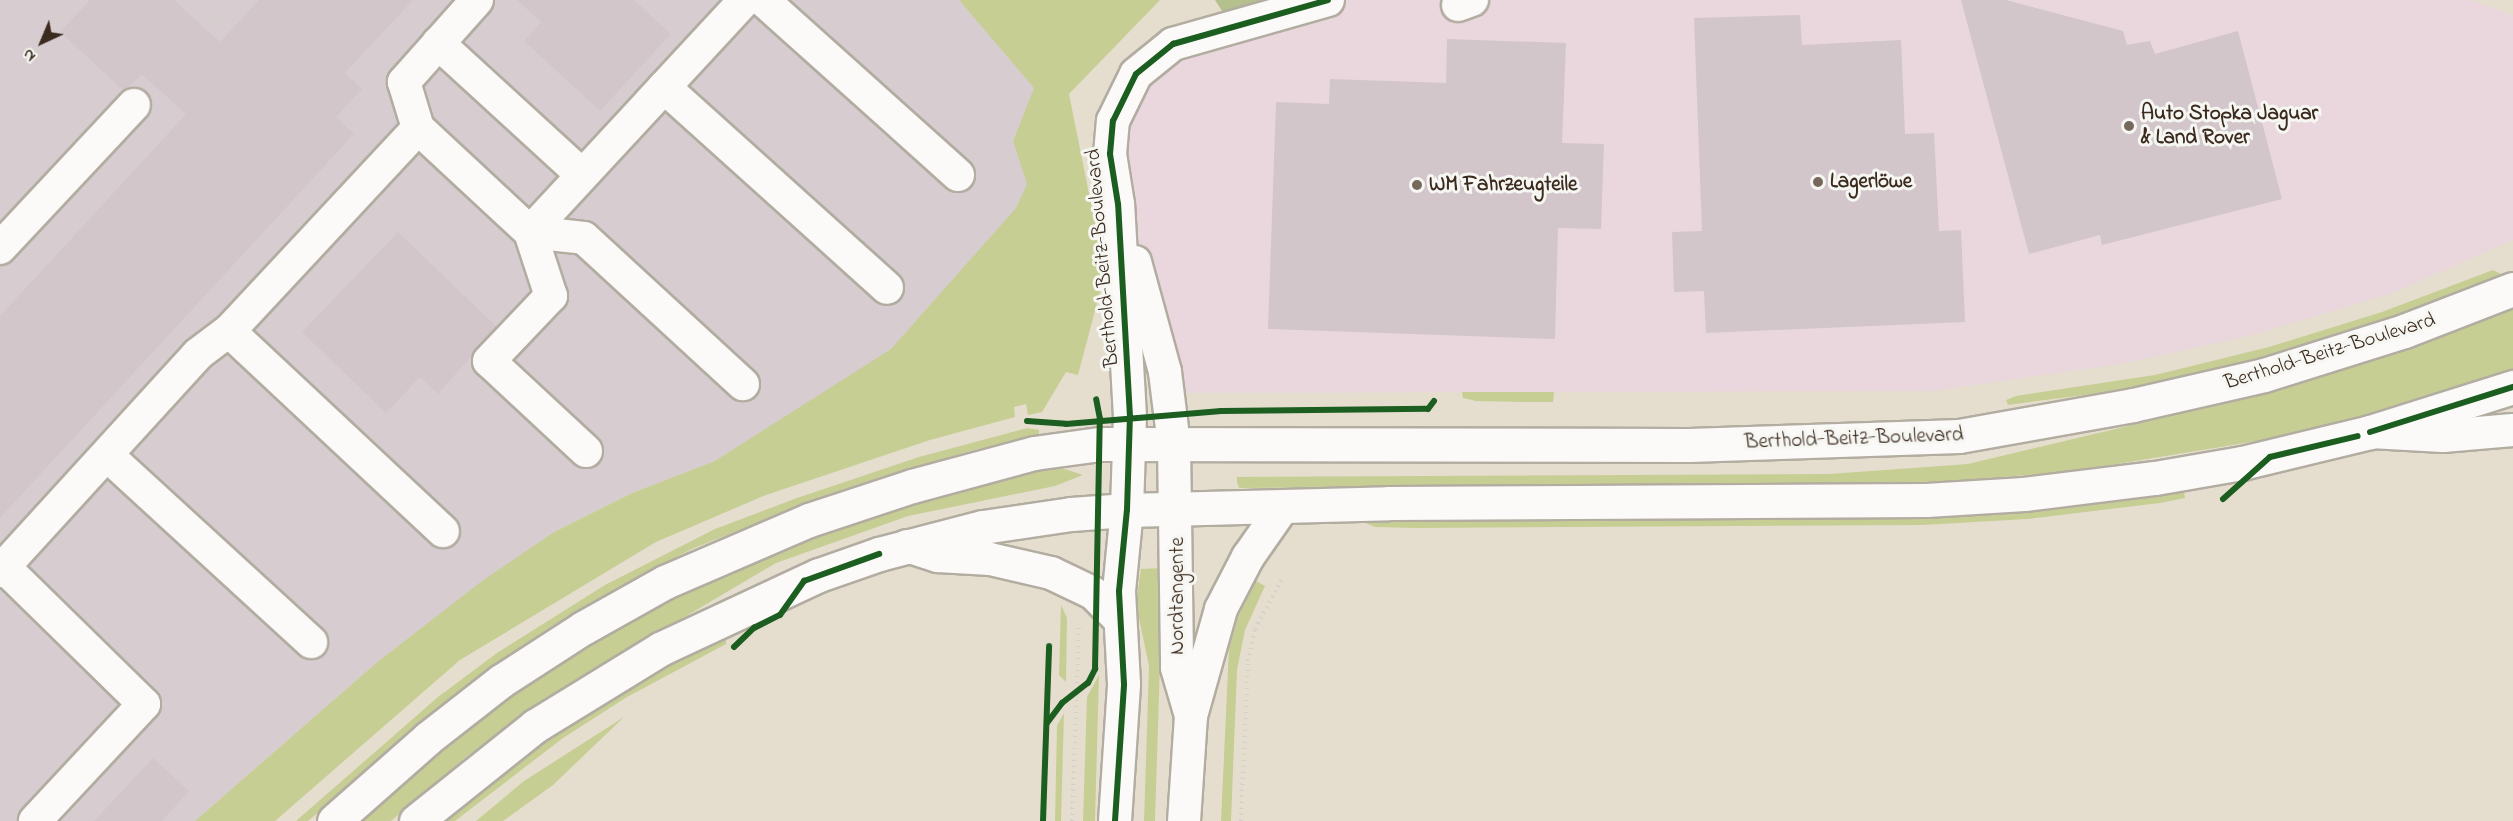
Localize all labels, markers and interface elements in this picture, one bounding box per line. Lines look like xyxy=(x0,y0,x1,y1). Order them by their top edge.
north arrow xyxy=(12,12,72,72)
text: N xyxy=(17,43,42,67)
place label: Auto Stopka Jaguar & Land Rover xyxy=(2141,101,2318,151)
marker: Auto Stopka Jaguar & Land Rover xyxy=(2122,119,2136,133)
street label: Berthold-Beitz-Boulevard xyxy=(1081,148,1125,368)
place label: Lagerlöwe xyxy=(1830,169,1912,195)
place label: WM Fahrzeugteile xyxy=(1429,172,1577,198)
marker: Lagerlöwe xyxy=(1811,175,1825,189)
marker: WM Fahrzeugteile xyxy=(1410,178,1424,192)
street label: Berthold-Beitz-Boulevard xyxy=(2221,308,2439,396)
street label: Berthold-Beitz-Boulevard xyxy=(1744,423,1964,455)
street label: Nordtangente xyxy=(1165,537,1191,655)

